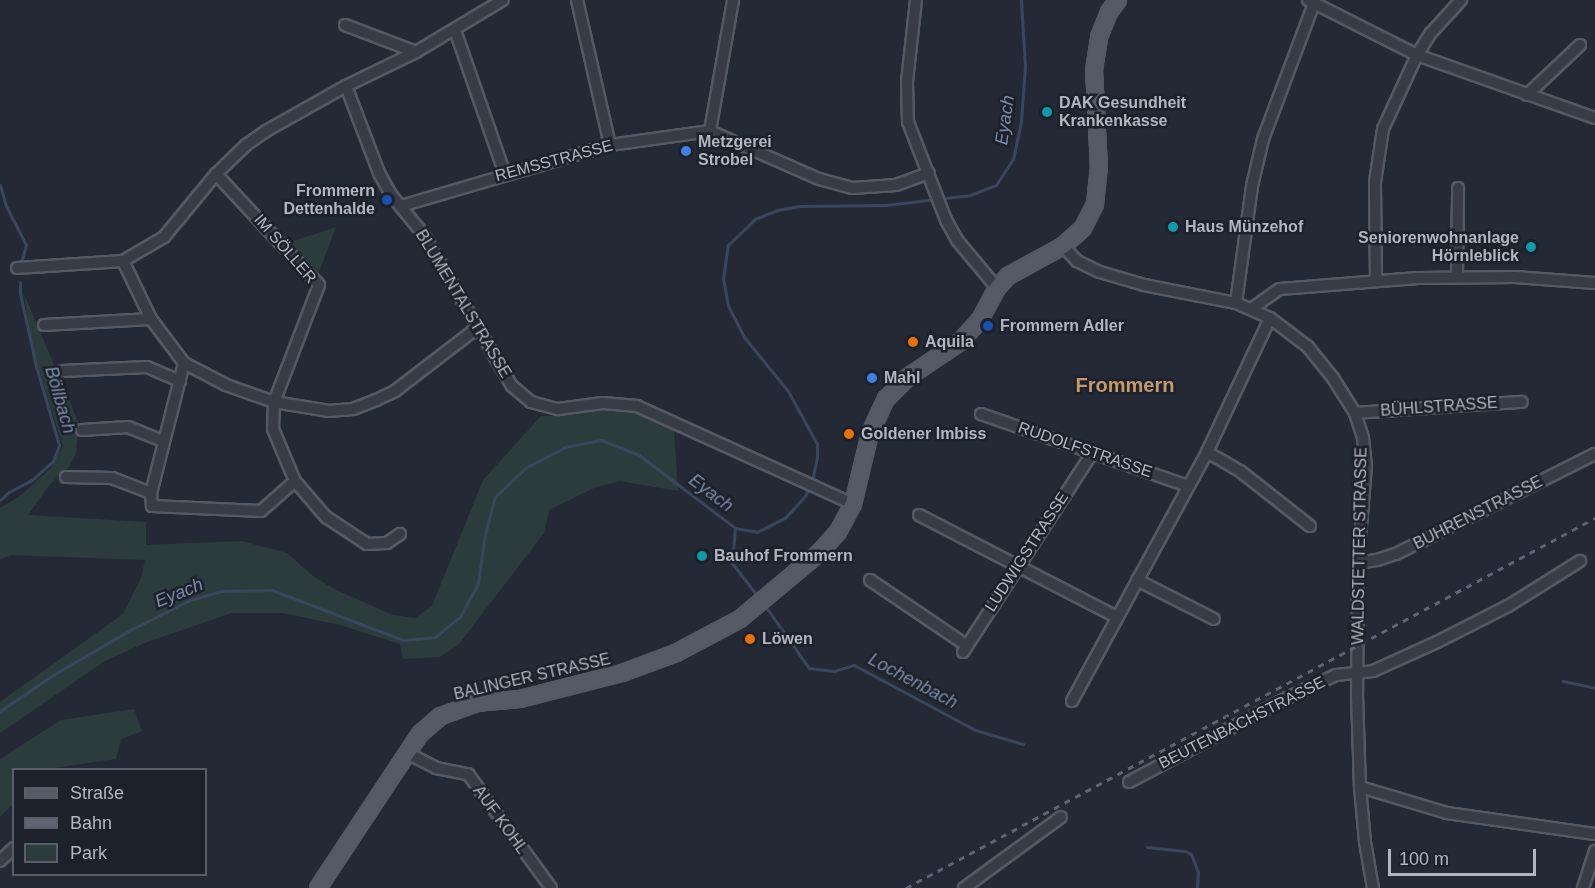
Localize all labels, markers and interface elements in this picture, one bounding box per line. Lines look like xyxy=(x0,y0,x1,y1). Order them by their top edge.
place label: DAK Gesundheit Krankenkasse xyxy=(1059,93,1186,131)
water label: Eyach xyxy=(991,94,1019,146)
marker: DAK Gesundheit Krankenkasse xyxy=(1040,105,1054,119)
place label: Metzgerei Strobel xyxy=(698,132,772,170)
street label: REMSSTRASSE xyxy=(493,136,615,186)
marker: Metzgerei Strobel xyxy=(679,144,693,158)
place label: Frommern Dettenhalde xyxy=(283,181,375,219)
marker: Frommern Dettenhalde xyxy=(380,193,394,207)
street label: IM SÖLLER xyxy=(250,210,320,288)
place label: Haus Münzehof xyxy=(1185,217,1303,237)
marker: Haus Münzehof xyxy=(1166,220,1180,234)
street label: BLUMENTALSTRASSE xyxy=(411,226,515,382)
place label: Seniorenwohnanlage Hörnleblick xyxy=(1358,228,1519,266)
marker: Seniorenwohnanlage Hörnleblick xyxy=(1524,240,1538,254)
place label: Frommern Adler xyxy=(1000,316,1124,336)
marker: Frommern Adler xyxy=(981,319,995,333)
place label: Aquila xyxy=(925,332,974,352)
marker: Aquila xyxy=(906,335,920,349)
water label: Böllbach xyxy=(40,364,80,436)
place label: Mahl xyxy=(884,368,920,388)
marker: Mahl xyxy=(865,371,879,385)
district label: Frommern xyxy=(1076,373,1174,397)
street label: BÜHLSTRASSE xyxy=(1380,393,1498,421)
street label: RUDOLFSTRASSE xyxy=(1015,418,1155,482)
place label: Goldener Imbiss xyxy=(861,424,986,444)
marker: Goldener Imbiss xyxy=(842,427,856,441)
street label: WALDSTETTER STRASSE xyxy=(1349,447,1371,645)
water label: Eyach xyxy=(685,469,737,517)
street label: BUHRENSTRASSE xyxy=(1410,472,1546,554)
street label: LUDWIGSTRASSE xyxy=(981,489,1073,615)
place label: Bauhof Frommern xyxy=(714,546,853,566)
marker: Bauhof Frommern xyxy=(695,549,709,563)
water label: Eyach xyxy=(152,574,206,612)
place label: Löwen xyxy=(762,629,813,649)
marker: Löwen xyxy=(743,632,757,646)
water label: Lochenbach xyxy=(865,648,961,714)
street label: BALINGER STRASSE xyxy=(452,650,612,704)
street label: BEUTENBACHSTRASSE xyxy=(1156,673,1328,773)
legend xyxy=(12,768,207,876)
street label: AUF KOHL xyxy=(469,782,531,858)
text: Straße xyxy=(70,783,124,803)
text: Bahn xyxy=(70,813,112,833)
scale bar xyxy=(1391,837,1540,875)
text: Park xyxy=(70,843,107,863)
text: 100 m xyxy=(1399,849,1449,869)

